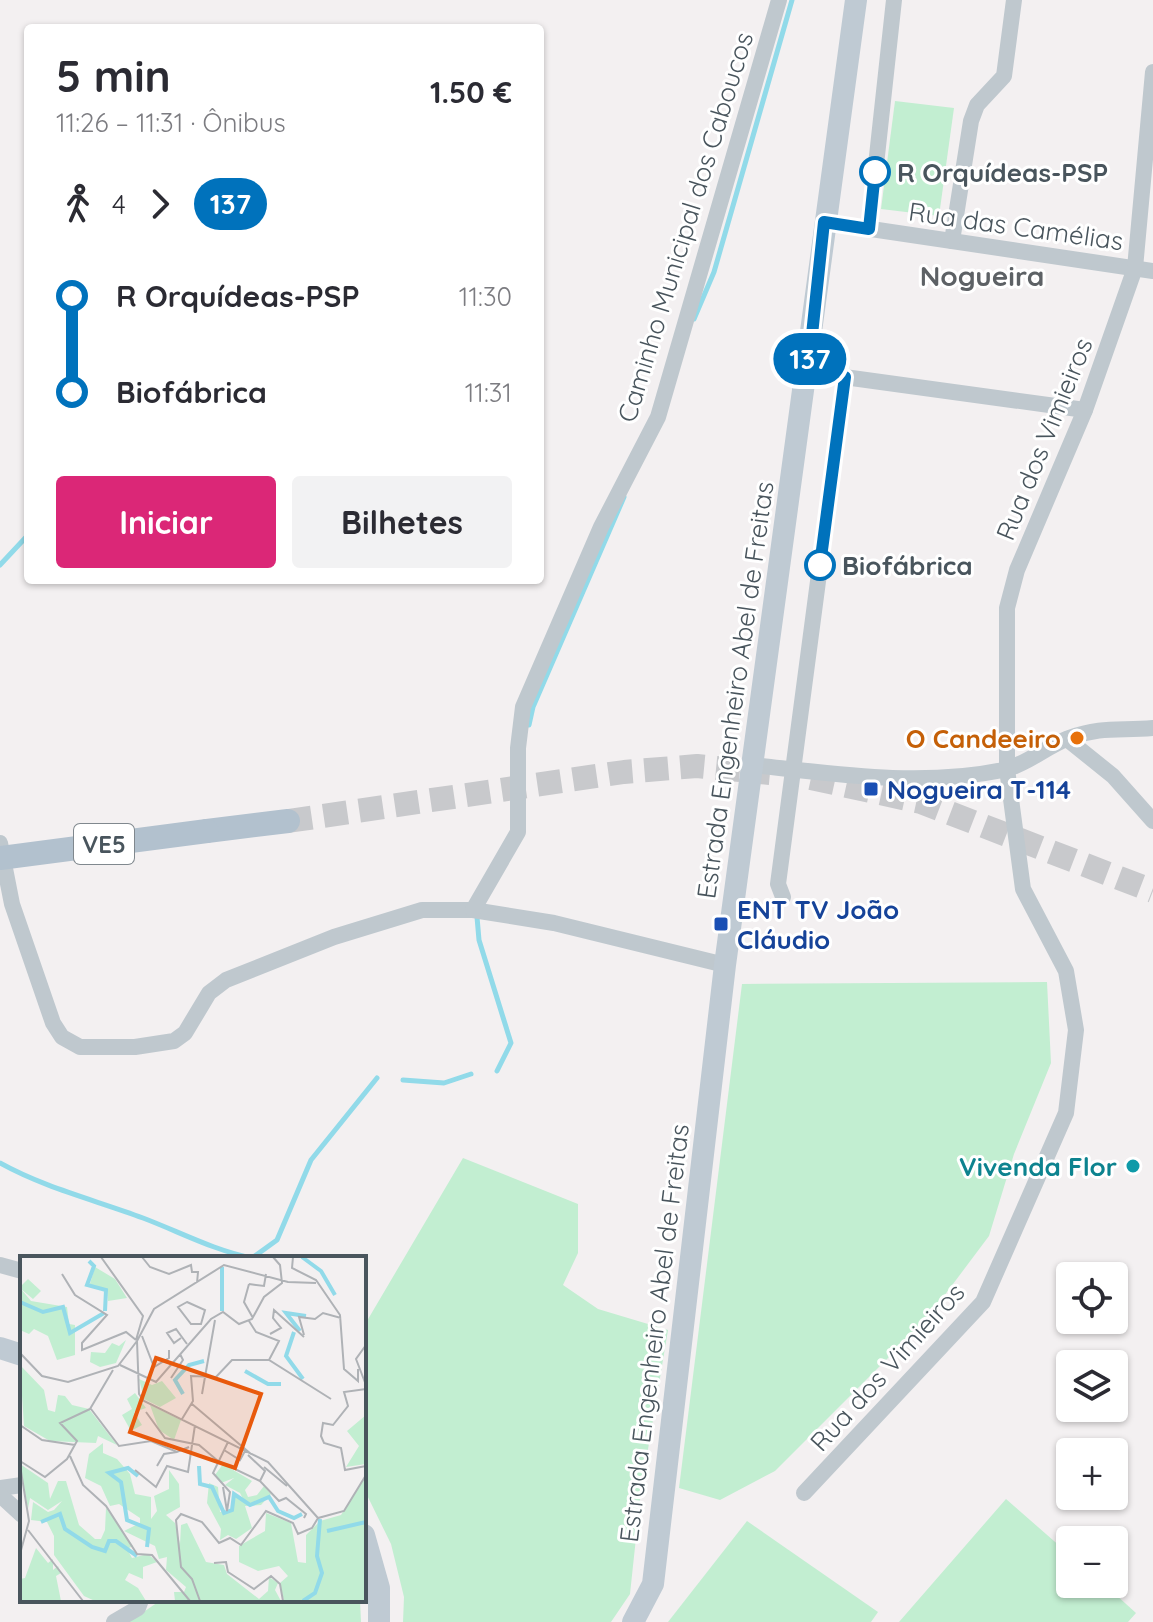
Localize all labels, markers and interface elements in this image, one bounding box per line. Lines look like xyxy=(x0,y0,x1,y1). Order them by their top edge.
street label: Caminho Municipal dos Caboucos xyxy=(610,28,760,426)
text: 5 min xyxy=(56,48,171,103)
text: 1.50 € xyxy=(430,73,512,111)
text: 11:26 – 11:31 · Ônibus xyxy=(56,106,286,139)
place label: R Orquídeas-PSP xyxy=(897,156,1108,189)
marker: R Orquídeas-PSP xyxy=(860,157,890,187)
icon: walk xyxy=(56,182,100,226)
icon: forward xyxy=(138,182,182,226)
text: 137 xyxy=(210,186,251,221)
text: 4 xyxy=(112,188,126,221)
street label: Rua das Camélias xyxy=(907,195,1125,257)
district label: Nogueira xyxy=(920,258,1044,293)
text: R Orquídeas-PSP xyxy=(116,277,360,315)
text: 11:30 xyxy=(459,280,512,313)
line badge: 137 xyxy=(764,333,856,385)
street label: Rua dos Vimieiros xyxy=(988,333,1100,545)
text: 137 xyxy=(789,341,831,376)
text: Biofábrica xyxy=(116,373,267,411)
text: 11:31 xyxy=(465,376,512,409)
button: Iniciar xyxy=(56,476,276,568)
button: Bilhetes xyxy=(292,476,512,568)
street label: Estrada Engenheiro Abel de Freitas xyxy=(689,479,781,901)
place label: Biofábrica xyxy=(842,549,973,582)
marker: Biofábrica xyxy=(805,550,835,580)
place label: O Candeeiro xyxy=(906,722,1061,755)
marker: O Candeeiro xyxy=(1068,729,1086,747)
place label: Nogueira T-114 xyxy=(887,773,1071,806)
marker: Nogueira T-114 xyxy=(862,780,880,798)
road number: VE5 xyxy=(74,824,134,864)
place label: ENT TV João Cláudio xyxy=(737,893,899,956)
marker: ENT TV João Cláudio xyxy=(712,915,730,933)
street label: Estrada Engenheiro Abel de Freitas xyxy=(612,1122,696,1544)
place label: Vivenda Flor xyxy=(959,1150,1117,1183)
marker: Vivenda Flor xyxy=(1124,1157,1142,1175)
inset map xyxy=(20,1256,366,1602)
map controls xyxy=(1056,1262,1128,1598)
button: locate xyxy=(1056,1262,1128,1334)
street label: Rua dos Vimieiros xyxy=(803,1276,971,1458)
button: layers xyxy=(1056,1350,1128,1422)
button: + xyxy=(1056,1438,1128,1510)
button: − xyxy=(1056,1526,1128,1598)

